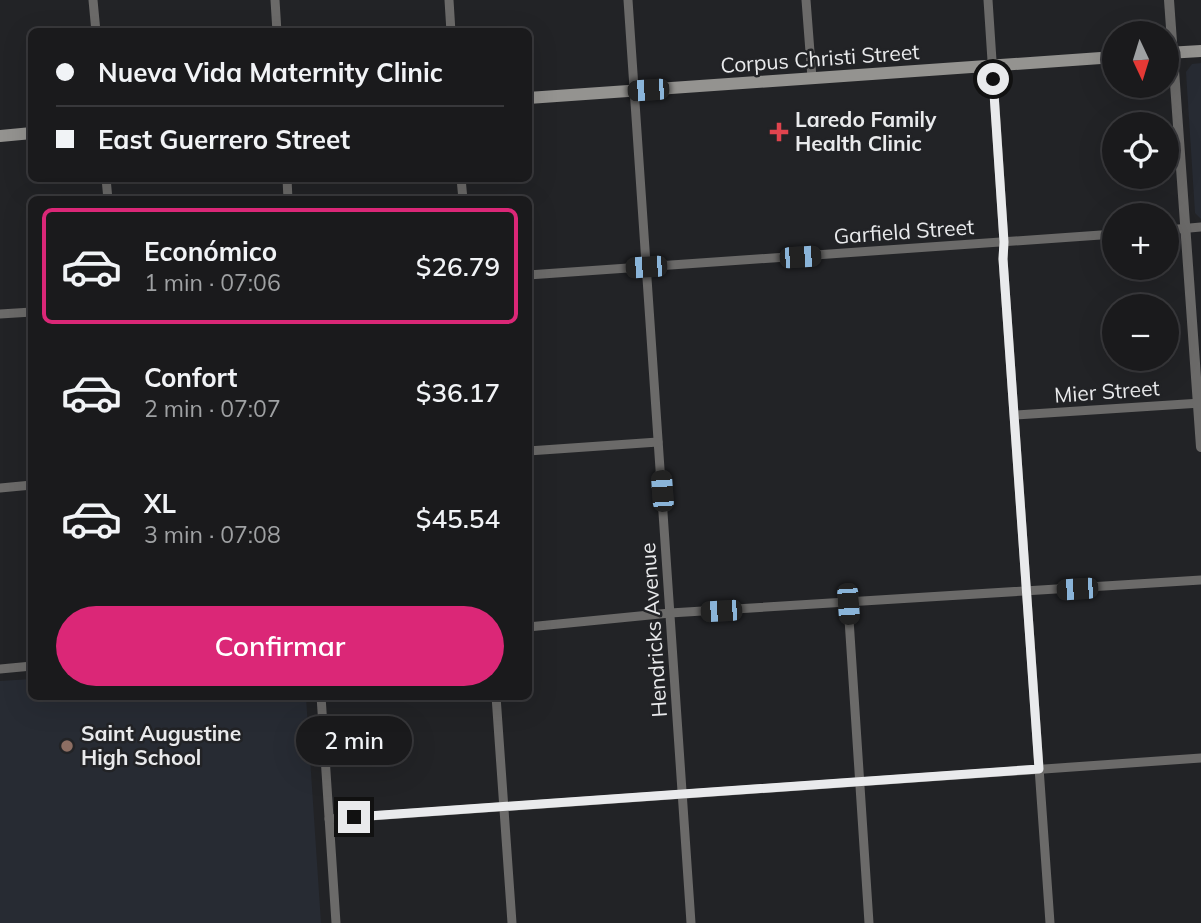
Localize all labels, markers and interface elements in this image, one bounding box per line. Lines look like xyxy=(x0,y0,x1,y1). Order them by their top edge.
north arrow xyxy=(1102,21,1180,98)
map controls xyxy=(1102,21,1179,371)
street label: Corpus Christi Street xyxy=(720,38,920,78)
text: Nueva Vida Maternity Clinic xyxy=(98,56,443,89)
route start xyxy=(977,63,1009,95)
car xyxy=(627,78,670,102)
place label: Laredo Family Health Clinic xyxy=(795,106,937,156)
button: locate xyxy=(1102,112,1179,189)
marker: Laredo Family Health Clinic xyxy=(769,122,789,142)
text: East Guerrero Street xyxy=(98,123,350,156)
button: + xyxy=(1102,203,1179,280)
street label: Garfield Street xyxy=(833,213,975,249)
icon: car xyxy=(60,235,123,298)
text: Económico xyxy=(144,235,277,268)
car xyxy=(779,245,822,269)
text: $26.79 xyxy=(416,250,500,283)
car xyxy=(625,255,668,279)
text: 1 min · 07:06 xyxy=(144,268,281,297)
button: − xyxy=(1102,294,1179,371)
icon: car xyxy=(60,361,123,424)
text: Confort xyxy=(144,361,237,394)
street label: Mier Street xyxy=(1053,374,1161,408)
text: $36.17 xyxy=(416,376,500,409)
text: 2 min · 07:07 xyxy=(144,394,281,423)
car xyxy=(651,469,674,513)
icon: car xyxy=(60,487,123,550)
text: XL xyxy=(144,487,176,520)
text: $45.54 xyxy=(416,502,500,535)
text: 3 min · 07:08 xyxy=(144,520,281,549)
street label: Hendricks Avenue xyxy=(634,542,672,718)
car xyxy=(1056,577,1099,601)
car xyxy=(837,582,860,626)
car xyxy=(700,599,743,623)
button: Confirmar xyxy=(56,606,504,686)
callout: 2 min xyxy=(296,716,412,764)
place label: Saint Augustine High School xyxy=(81,720,241,770)
text: 2 min xyxy=(324,726,384,755)
marker: Saint Augustine High School xyxy=(59,738,75,754)
route end xyxy=(338,801,370,833)

